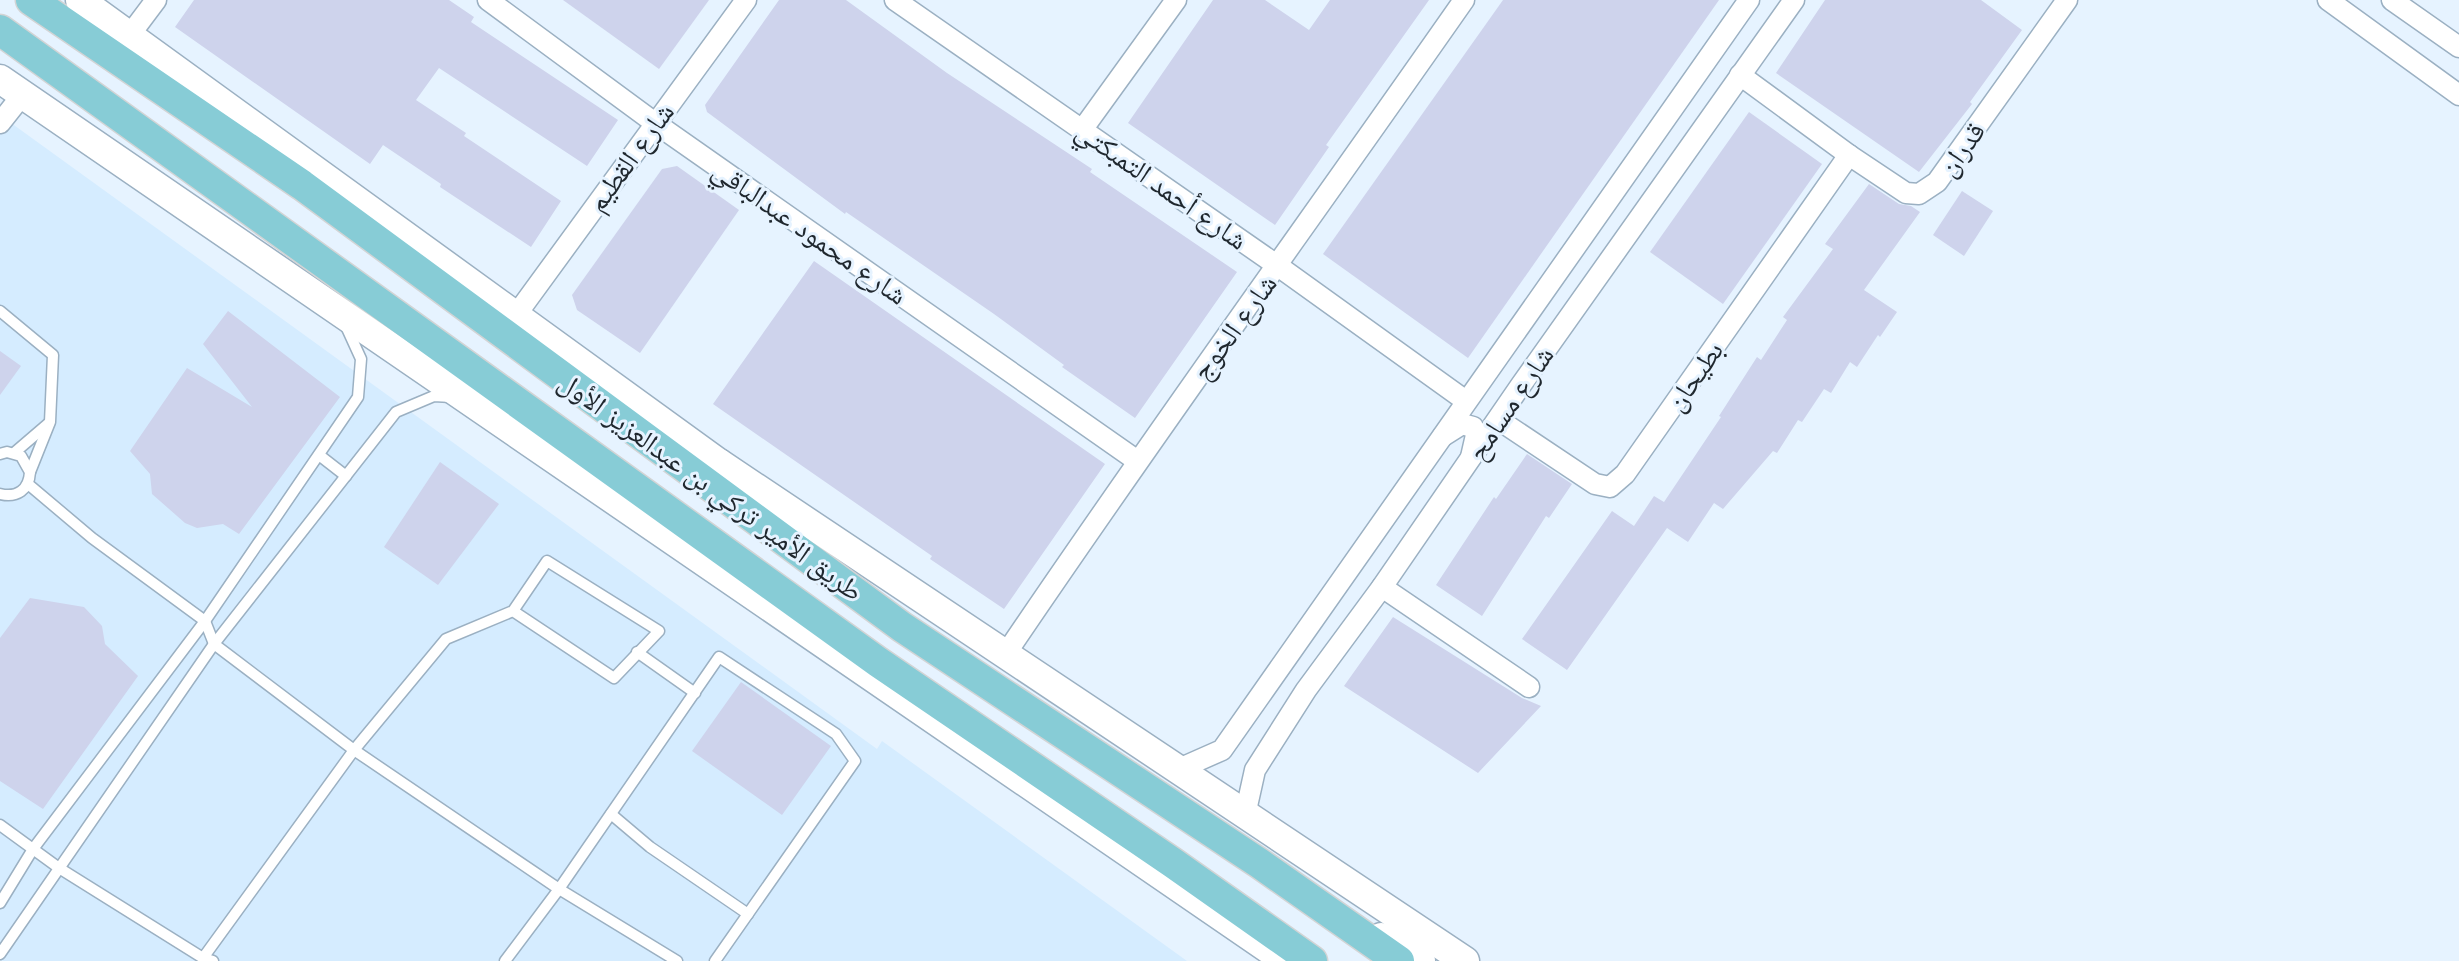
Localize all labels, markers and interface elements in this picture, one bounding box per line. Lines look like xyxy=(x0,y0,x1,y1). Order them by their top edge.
street label: شارع القطيم xyxy=(579,96,683,219)
street label: شارع أحمد التمبكتي xyxy=(1066,113,1254,262)
street label: قدران xyxy=(1930,115,1992,183)
street label: شارع محمود عبدالباقي xyxy=(703,152,914,317)
street label: شارع الخوج xyxy=(1184,267,1285,387)
street label: بطيحان xyxy=(1658,334,1730,418)
street label: شارع مسامح xyxy=(1459,339,1561,467)
street label: طريق الأمير تركي بن عبدالعزيز الأول xyxy=(548,364,870,613)

